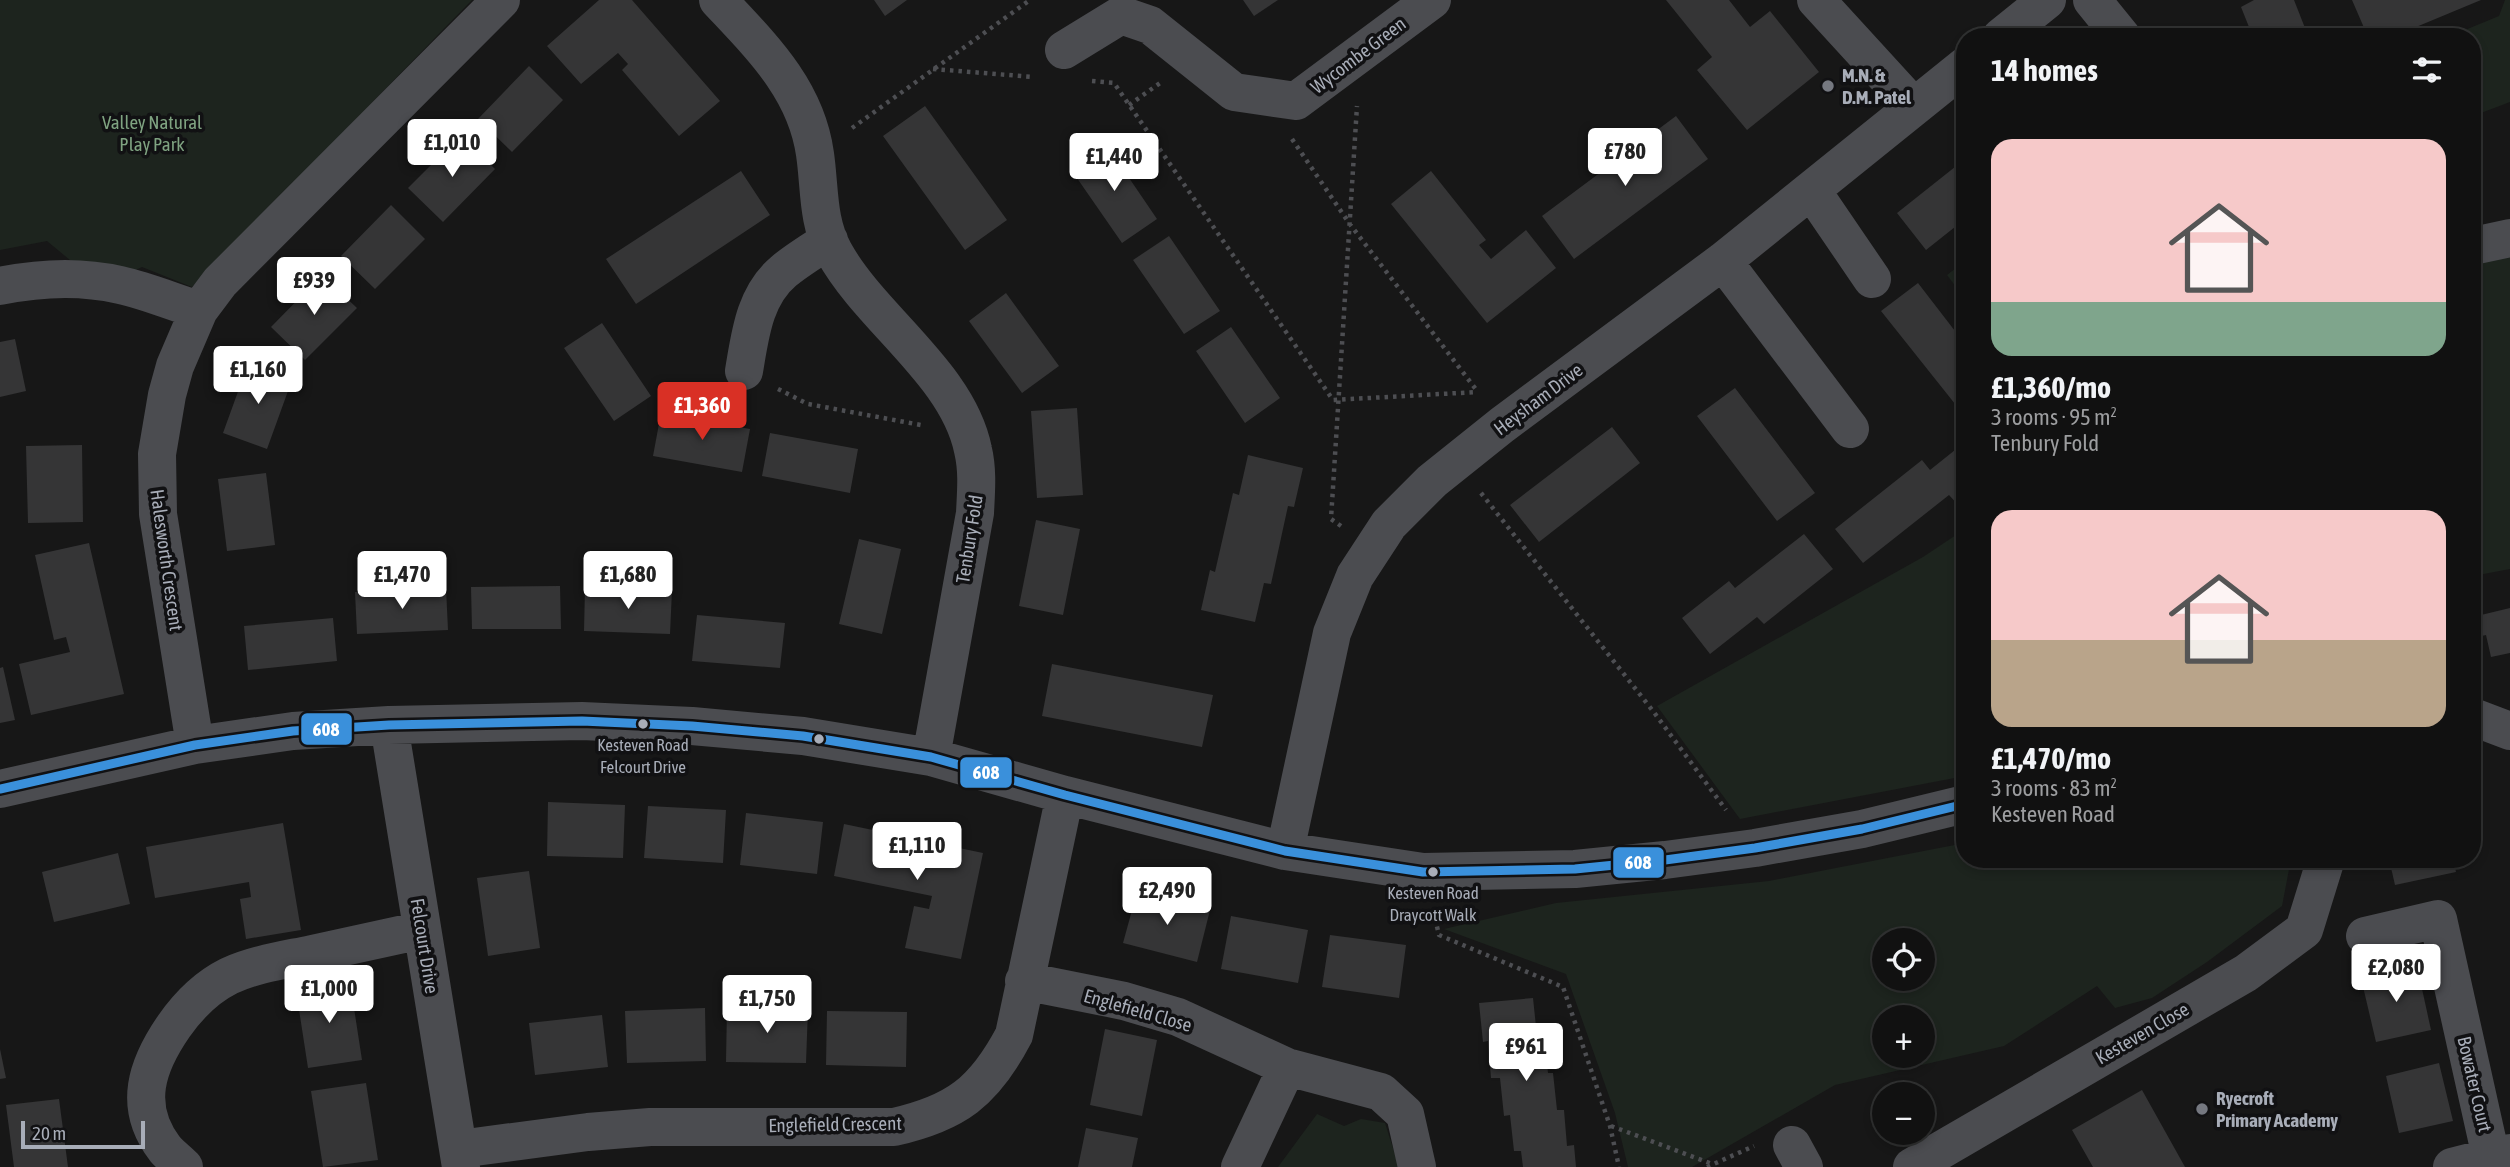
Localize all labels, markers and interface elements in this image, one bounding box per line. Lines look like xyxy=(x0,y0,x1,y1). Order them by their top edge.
street label: Wycombe Green xyxy=(1306,12,1410,98)
icon: filters xyxy=(2408,51,2446,89)
text: 14 homes xyxy=(1991,53,2098,87)
place label: M.N. & D.M. Patel xyxy=(1842,64,1912,108)
marker: M.N. & D.M. Patel xyxy=(1820,78,1836,94)
park label: Valley Natural Play Park xyxy=(102,111,202,155)
pin: £1,010 xyxy=(395,120,509,179)
pin: £780 xyxy=(1584,128,1666,188)
text: £1,010 xyxy=(424,129,481,155)
pin: £1,440 xyxy=(1057,134,1171,193)
text: £780 xyxy=(1604,138,1646,164)
text: £1,440 xyxy=(1086,143,1143,169)
icon: home xyxy=(2156,185,2282,311)
pin: £939 xyxy=(273,258,355,317)
text: £939 xyxy=(293,267,335,293)
pin: £1,160 xyxy=(201,346,315,406)
text: £1,160 xyxy=(230,356,287,382)
street label: Heysham Drive xyxy=(1489,359,1587,439)
text: £1,360/mo xyxy=(1991,370,2111,404)
pin: £1,360 xyxy=(645,382,759,442)
text: £1,360 xyxy=(674,392,731,418)
text: 3 rooms · 95 m² xyxy=(1991,404,2117,430)
text: Tenbury Fold xyxy=(1991,430,2099,456)
street label: Halesworth Crescent xyxy=(146,488,188,632)
street label: Tenbury Fold xyxy=(951,493,987,585)
pin: £1,470 xyxy=(345,552,459,611)
pin: £1,680 xyxy=(571,552,685,611)
icon: home xyxy=(2156,556,2282,682)
text: £1,470 xyxy=(374,561,431,587)
text: £1,680 xyxy=(600,561,657,587)
line badge: 608 xyxy=(300,712,353,746)
marker: Kesteven Road Felcourt Drive xyxy=(636,717,650,731)
text: 608 xyxy=(313,718,339,740)
unlabelled marker xyxy=(812,732,826,746)
place label: Kesteven Road Felcourt Drive xyxy=(597,735,689,777)
text: £1,470/mo xyxy=(1991,741,2111,775)
line badge: 608 xyxy=(959,756,1013,789)
text: 608 xyxy=(973,761,999,783)
text: 3 rooms · 83 m² xyxy=(1991,775,2117,801)
text: Kesteven Road xyxy=(1991,801,2115,827)
pin: £1,110 xyxy=(860,822,974,882)
text: £1,110 xyxy=(889,832,946,858)
line badge: 608 xyxy=(1612,846,1665,879)
text: 608 xyxy=(1625,851,1651,873)
marker: Kesteven Road Draycott Walk xyxy=(1426,865,1440,879)
pin: £2,490 xyxy=(1110,867,1224,927)
text: £2,490 xyxy=(1139,877,1196,903)
place label: Kesteven Road Draycott Walk xyxy=(1387,883,1479,925)
street label: Felcourt Drive xyxy=(407,897,443,995)
map controls xyxy=(1872,928,1935,1145)
button: locate xyxy=(1872,928,1935,991)
pin: £2,080 xyxy=(2339,944,2453,1004)
text: £2,080 xyxy=(2368,954,2425,980)
pin: £1,000 xyxy=(272,965,386,1025)
text: £1,000 xyxy=(301,975,358,1001)
pin: £1,750 xyxy=(710,976,824,1035)
street label: Englefield Close xyxy=(1081,984,1195,1036)
text: £1,750 xyxy=(739,985,796,1011)
street label: Kesteven Close xyxy=(2092,998,2192,1068)
button: + xyxy=(1872,1005,1935,1068)
pin: £961 xyxy=(1485,1024,1567,1083)
text: £961 xyxy=(1505,1033,1547,1059)
street label: Bowater Court xyxy=(2453,1034,2497,1134)
button: − xyxy=(1872,1082,1935,1145)
place label: Ryecroft Primary Academy xyxy=(2216,1087,2338,1131)
marker: Ryecroft Primary Academy xyxy=(2194,1101,2210,1117)
street label: Englefield Crescent xyxy=(768,1112,902,1136)
scale bar xyxy=(21,1118,145,1150)
text: 20 m xyxy=(32,1122,66,1144)

